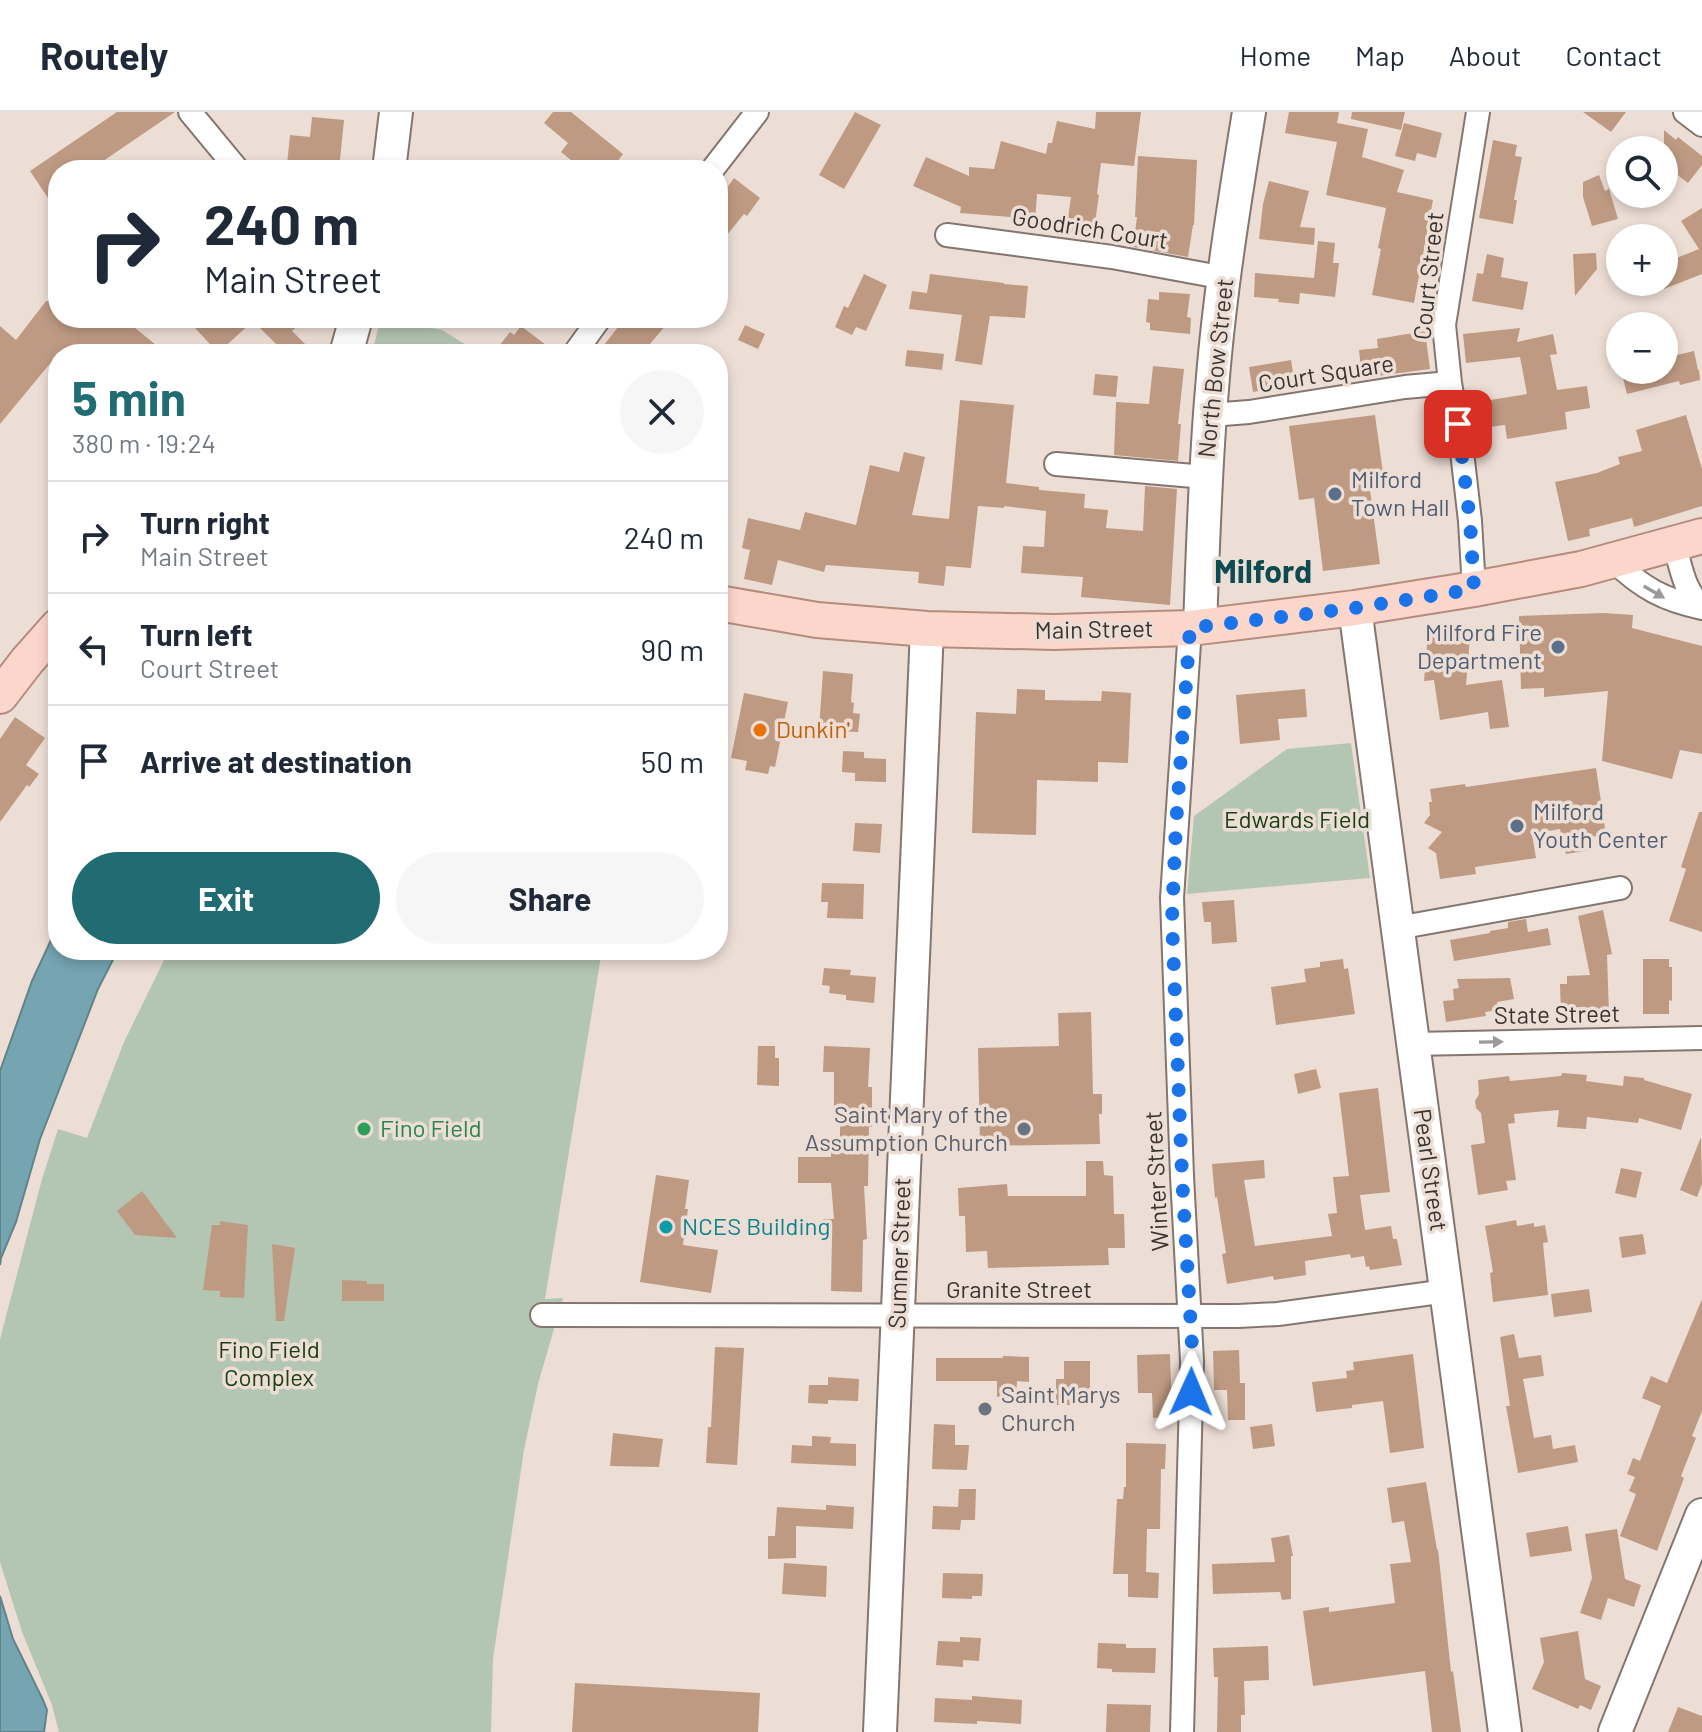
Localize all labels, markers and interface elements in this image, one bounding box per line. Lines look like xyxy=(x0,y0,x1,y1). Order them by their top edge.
text: Routely xyxy=(40,32,168,78)
text: Home xyxy=(1240,38,1311,72)
text: Map xyxy=(1355,38,1405,72)
text: About xyxy=(1449,38,1521,72)
text: Contact xyxy=(1565,38,1662,72)
map controls xyxy=(1606,136,1678,384)
button: search xyxy=(1606,136,1678,208)
text: 240 m xyxy=(204,189,359,256)
icon: right xyxy=(72,192,176,296)
street label: Goodrich Court xyxy=(1010,201,1170,254)
street label: Court Street xyxy=(1406,210,1449,341)
button: + xyxy=(1606,224,1678,296)
text: Main Street xyxy=(204,257,382,300)
street label: North Bow Street xyxy=(1191,277,1238,459)
button: − xyxy=(1606,312,1678,384)
street label: Court Square xyxy=(1256,347,1396,398)
text: 5 min xyxy=(72,368,186,426)
button: close xyxy=(620,370,704,454)
pin xyxy=(1424,390,1492,458)
icon: arrive xyxy=(1436,402,1480,446)
text: 380 m · 19:24 xyxy=(72,427,216,458)
place label: Milford Town Hall xyxy=(1351,464,1450,521)
marker: Milford Town Hall xyxy=(1326,485,1344,503)
text: Turn right xyxy=(140,504,270,540)
icon: right xyxy=(72,515,116,559)
text: 240 m xyxy=(624,519,704,555)
text: Main Street xyxy=(140,540,269,571)
district label: Milford xyxy=(1214,551,1312,589)
one-way arrow xyxy=(1643,585,1665,599)
street label: Main Street xyxy=(1034,613,1154,644)
text: Turn left xyxy=(140,616,253,652)
place label: Milford Fire Department xyxy=(1417,617,1542,674)
icon: left xyxy=(72,627,116,671)
text: 90 m xyxy=(641,631,704,667)
marker: Milford Fire Department xyxy=(1549,638,1567,656)
text: Court Street xyxy=(140,652,279,683)
place label: Dunkin' xyxy=(776,714,850,743)
marker: Dunkin' xyxy=(751,721,769,739)
icon: arrive xyxy=(72,739,116,783)
text: Arrive at destination xyxy=(140,743,412,779)
text: 50 m xyxy=(641,743,704,779)
place label: Milford Youth Center xyxy=(1533,796,1668,853)
park label: Edwards Field xyxy=(1224,804,1370,833)
marker: Milford Youth Center xyxy=(1508,817,1526,835)
button: Exit xyxy=(72,852,380,944)
button: Share xyxy=(396,852,704,944)
street label: State Street xyxy=(1494,998,1620,1029)
one-way arrow xyxy=(1479,1036,1504,1049)
place label: Saint Mary of the Assumption Church xyxy=(805,1099,1008,1156)
street label: Pearl Street xyxy=(1409,1107,1454,1233)
street label: Winter Street xyxy=(1137,1110,1174,1252)
place label: Fino Field xyxy=(380,1113,482,1142)
marker: Fino Field xyxy=(355,1120,373,1138)
marker: Saint Mary of the Assumption Church xyxy=(1015,1120,1033,1138)
street label: Sumner Street xyxy=(881,1177,916,1329)
place label: NCES Building xyxy=(682,1211,830,1240)
marker: NCES Building xyxy=(657,1218,675,1236)
street label: Granite Street xyxy=(946,1274,1092,1303)
park label: Fino Field Complex xyxy=(218,1334,320,1391)
position arrow xyxy=(1149,1350,1233,1434)
place label: Saint Marys Church xyxy=(1001,1379,1121,1436)
marker: Saint Marys Church xyxy=(976,1400,994,1418)

